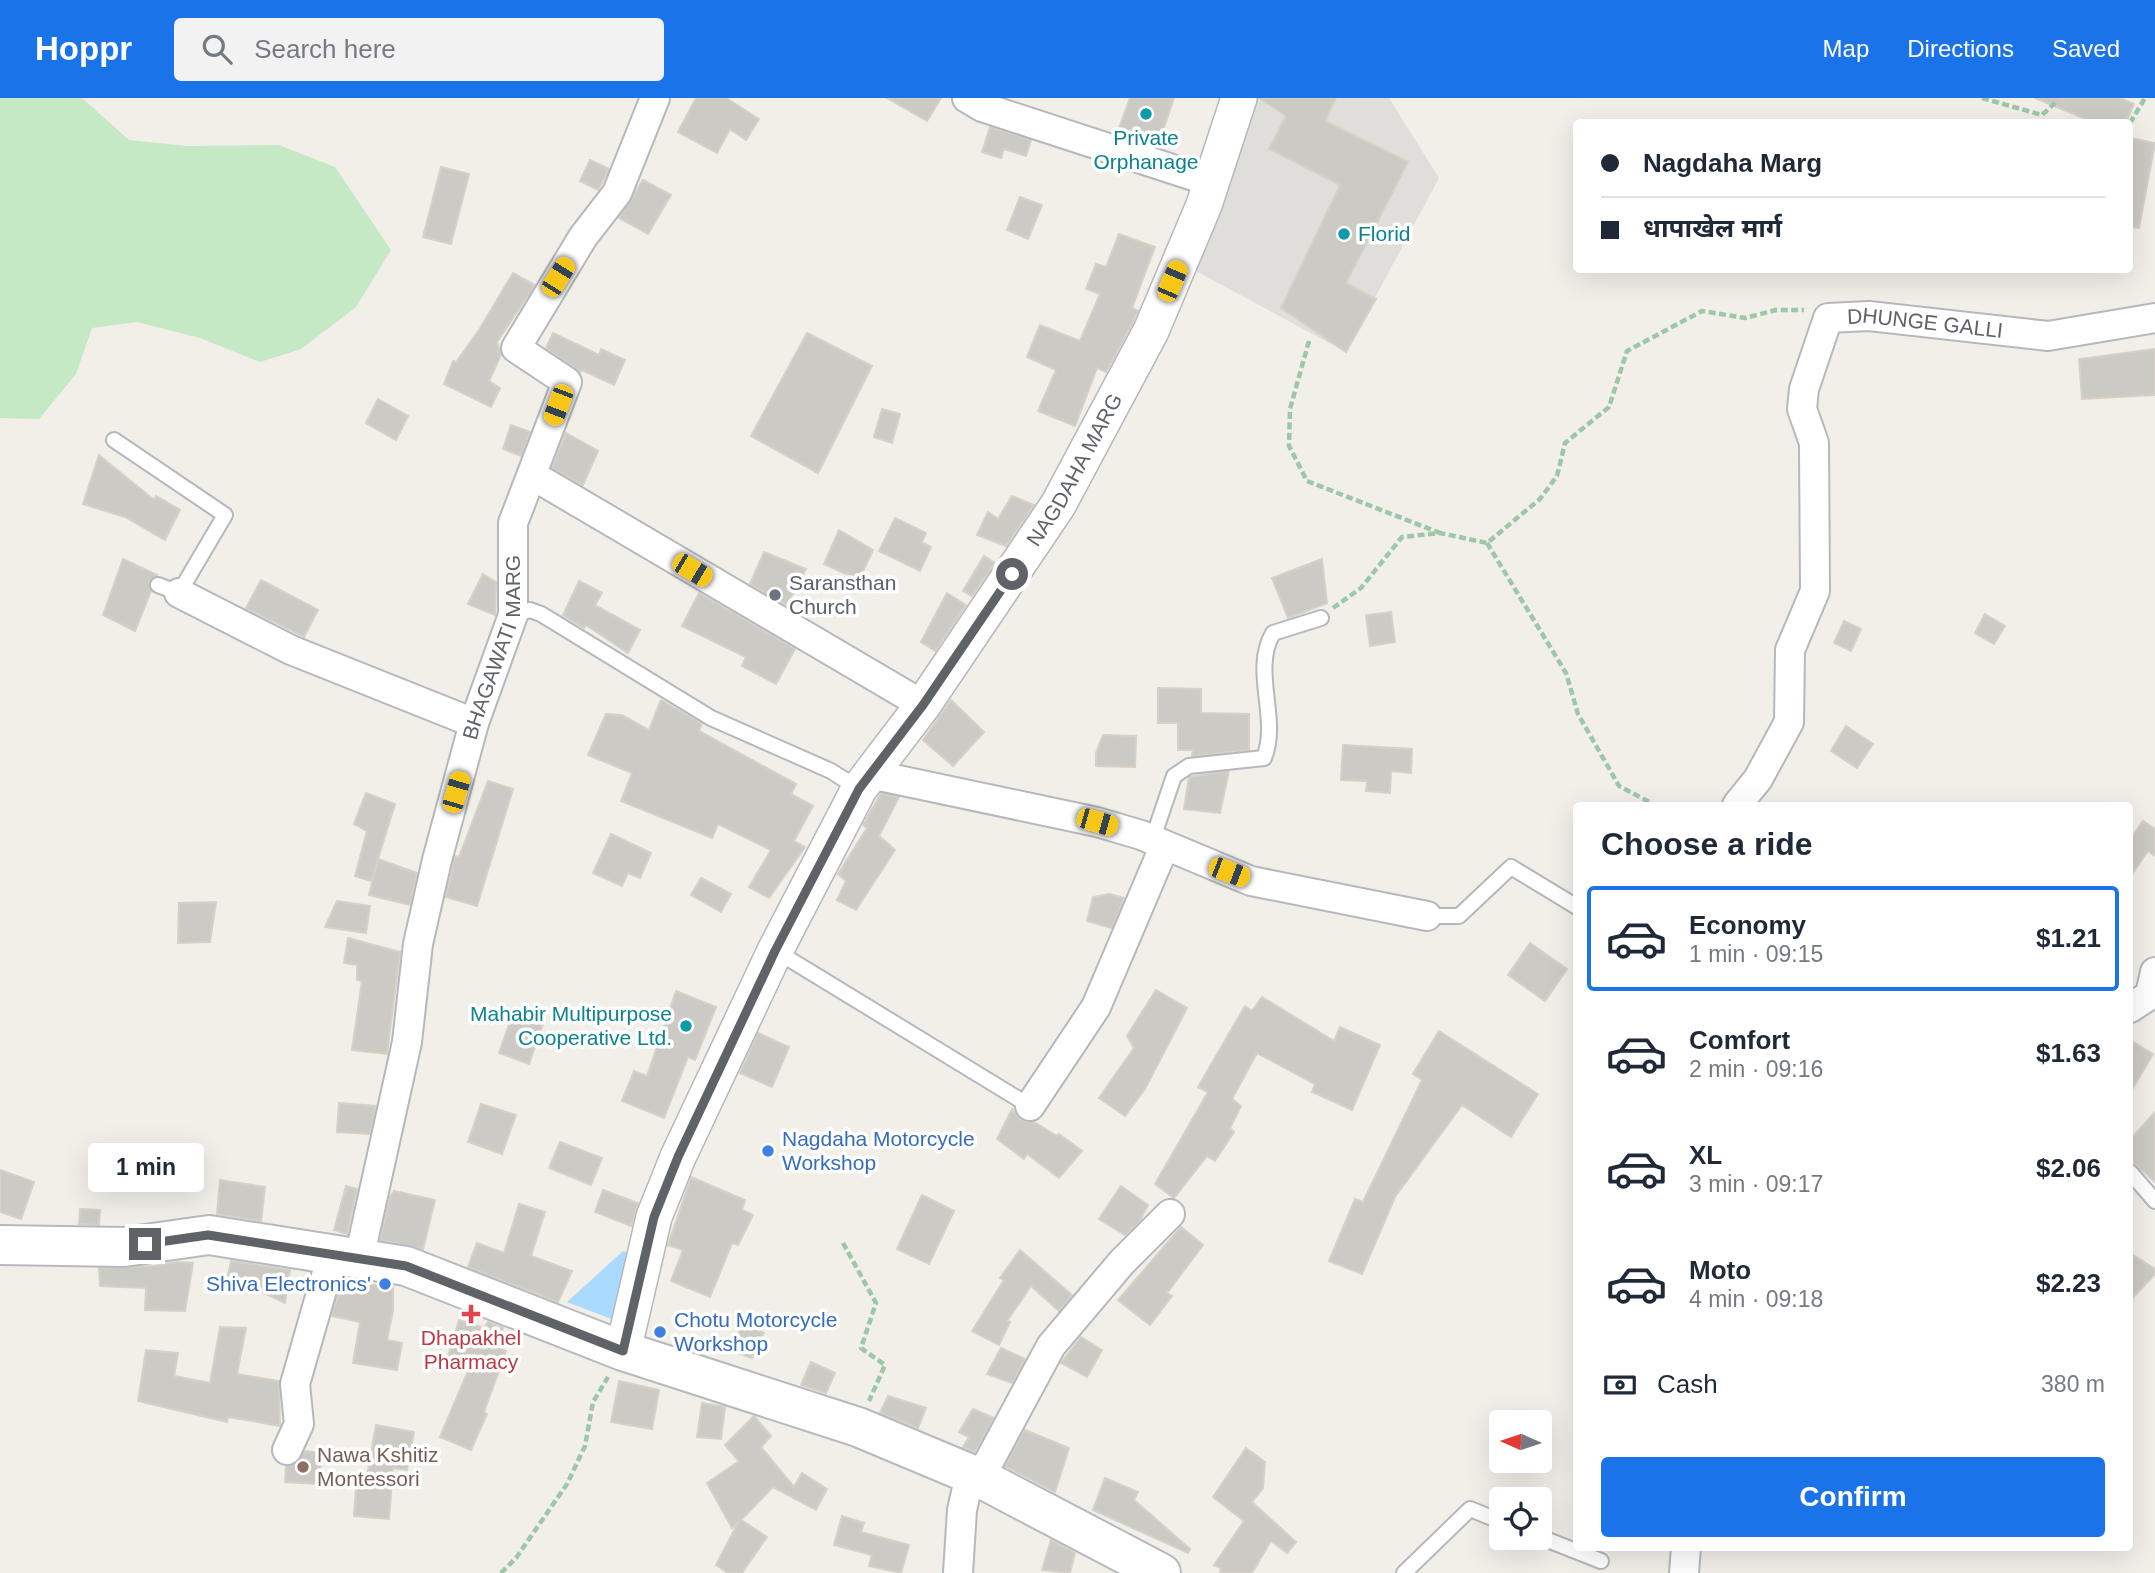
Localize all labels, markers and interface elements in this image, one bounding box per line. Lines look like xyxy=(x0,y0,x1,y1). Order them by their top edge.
search box xyxy=(174,18,664,81)
text: Hoppr xyxy=(35,30,132,67)
icon: search xyxy=(198,30,236,68)
text: Search here xyxy=(254,34,396,64)
text: Map xyxy=(1823,35,1869,62)
text: Directions xyxy=(1907,35,2014,62)
text: Saved xyxy=(2052,35,2120,62)
marker: Private Orphanage xyxy=(1138,106,1154,122)
place label: Private Orphanage xyxy=(1093,126,1199,173)
text: Nagdaha Marg xyxy=(1643,148,1822,178)
text: धापाखेल मार्ग xyxy=(1643,213,1782,243)
place label: Florid xyxy=(1358,222,1411,245)
marker: Florid xyxy=(1336,226,1352,242)
car xyxy=(538,254,579,300)
car xyxy=(1155,258,1190,304)
street label: DHUNGE GALLI xyxy=(1847,303,2004,342)
car xyxy=(541,382,576,428)
street label: NAGDAHA MARG xyxy=(1022,389,1126,550)
car xyxy=(669,550,716,590)
street label: BHAGAWATI MARG xyxy=(458,555,524,742)
route start xyxy=(996,558,1028,590)
place label: Saransthan Church xyxy=(789,571,896,618)
marker: Saransthan Church xyxy=(767,587,783,603)
car xyxy=(441,769,472,815)
car xyxy=(1074,806,1121,838)
text: Choose a ride xyxy=(1601,826,1813,862)
car xyxy=(1206,855,1253,889)
icon: car xyxy=(1605,907,1668,970)
text: Economy xyxy=(1689,910,1806,940)
text: $1.21 xyxy=(2036,923,2101,953)
text: 1 min · 09:15 xyxy=(1689,941,1823,967)
place label: Mahabir Multipurpose Cooperative Ltd. xyxy=(470,1002,672,1049)
marker: Mahabir Multipurpose Cooperative Ltd. xyxy=(678,1018,694,1034)
icon: car xyxy=(1605,1022,1668,1085)
text: Comfort xyxy=(1689,1025,1790,1055)
text: $1.63 xyxy=(2036,1038,2101,1068)
text: 2 min · 09:16 xyxy=(1689,1056,1823,1082)
place label: Nagdaha Motorcycle Workshop xyxy=(782,1127,975,1174)
icon: car xyxy=(1605,1137,1668,1200)
text: XL xyxy=(1689,1140,1722,1170)
callout: 1 min xyxy=(87,1142,203,1192)
marker: Nagdaha Motorcycle Workshop xyxy=(760,1143,776,1159)
text: $2.06 xyxy=(2036,1153,2101,1183)
text: 1 min xyxy=(116,1154,176,1180)
text: 3 min · 09:17 xyxy=(1689,1171,1823,1197)
route end xyxy=(129,1228,161,1260)
icon: car xyxy=(1605,1252,1668,1315)
text: Moto xyxy=(1689,1255,1751,1285)
text: $2.23 xyxy=(2036,1268,2101,1298)
place label: Shiva Electronics' xyxy=(206,1272,371,1295)
marker: Shiva Electronics' xyxy=(377,1276,393,1292)
text: 4 min · 09:18 xyxy=(1689,1286,1823,1312)
marker: Dhapakhel Pharmacy xyxy=(463,1306,479,1322)
place label: Chotu Motorcycle Workshop xyxy=(674,1308,837,1355)
marker: Chotu Motorcycle Workshop xyxy=(652,1324,668,1340)
place label: Dhapakhel Pharmacy xyxy=(421,1326,521,1373)
icon: cash xyxy=(1601,1366,1639,1404)
text: Cash xyxy=(1657,1369,1718,1399)
text: 380 m xyxy=(2041,1371,2105,1397)
north arrow xyxy=(1489,1410,1552,1474)
map controls xyxy=(1489,1410,1552,1550)
place label: Nawa Kshitiz Montessori xyxy=(317,1443,438,1490)
button: Confirm xyxy=(1601,1457,2105,1537)
marker: Nawa Kshitiz Montessori xyxy=(295,1459,311,1475)
button: locate xyxy=(1489,1487,1552,1550)

